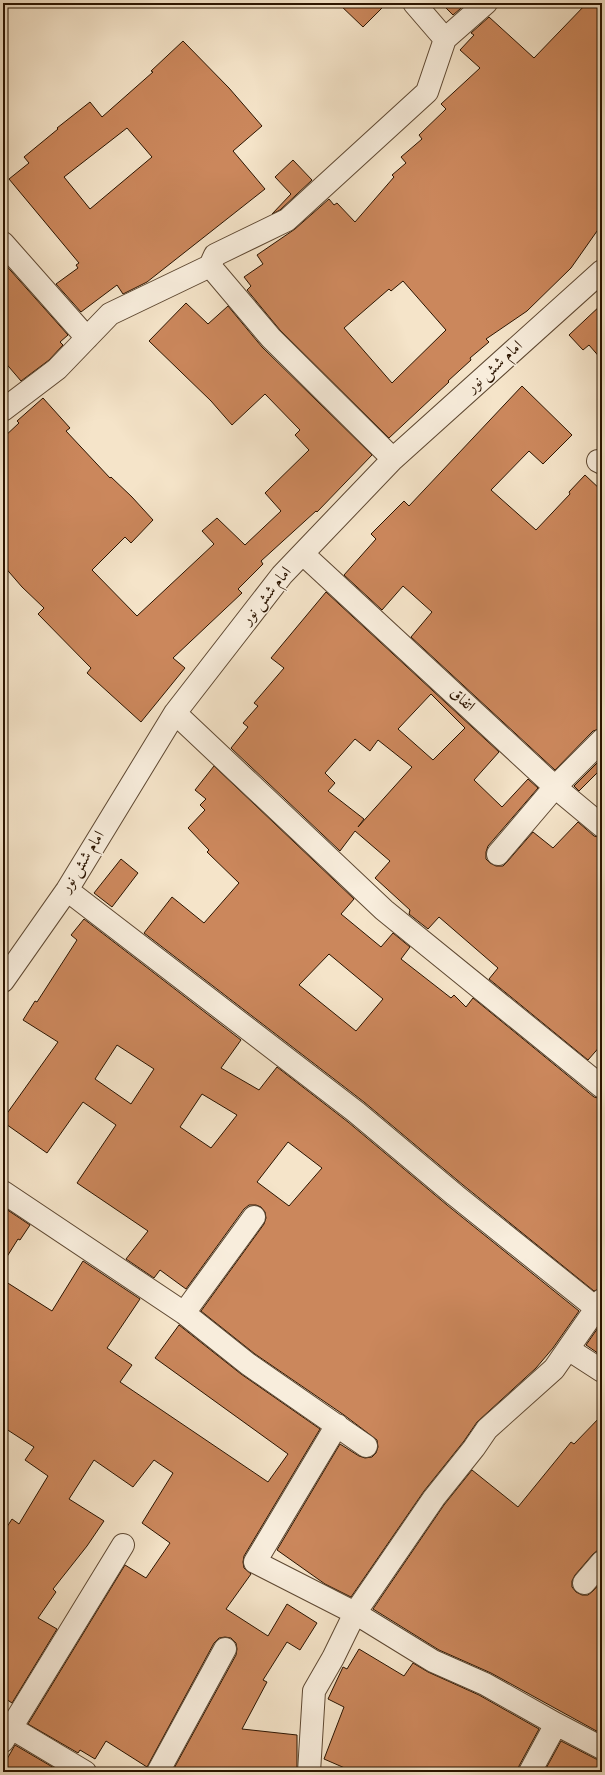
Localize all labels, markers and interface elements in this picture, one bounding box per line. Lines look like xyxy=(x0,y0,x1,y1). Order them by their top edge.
street label: امام شش نور xyxy=(461,337,529,401)
street label: امام شش نور xyxy=(236,563,299,632)
street label: اتفاق xyxy=(445,683,479,717)
street label: امام شش نور xyxy=(55,827,112,900)

